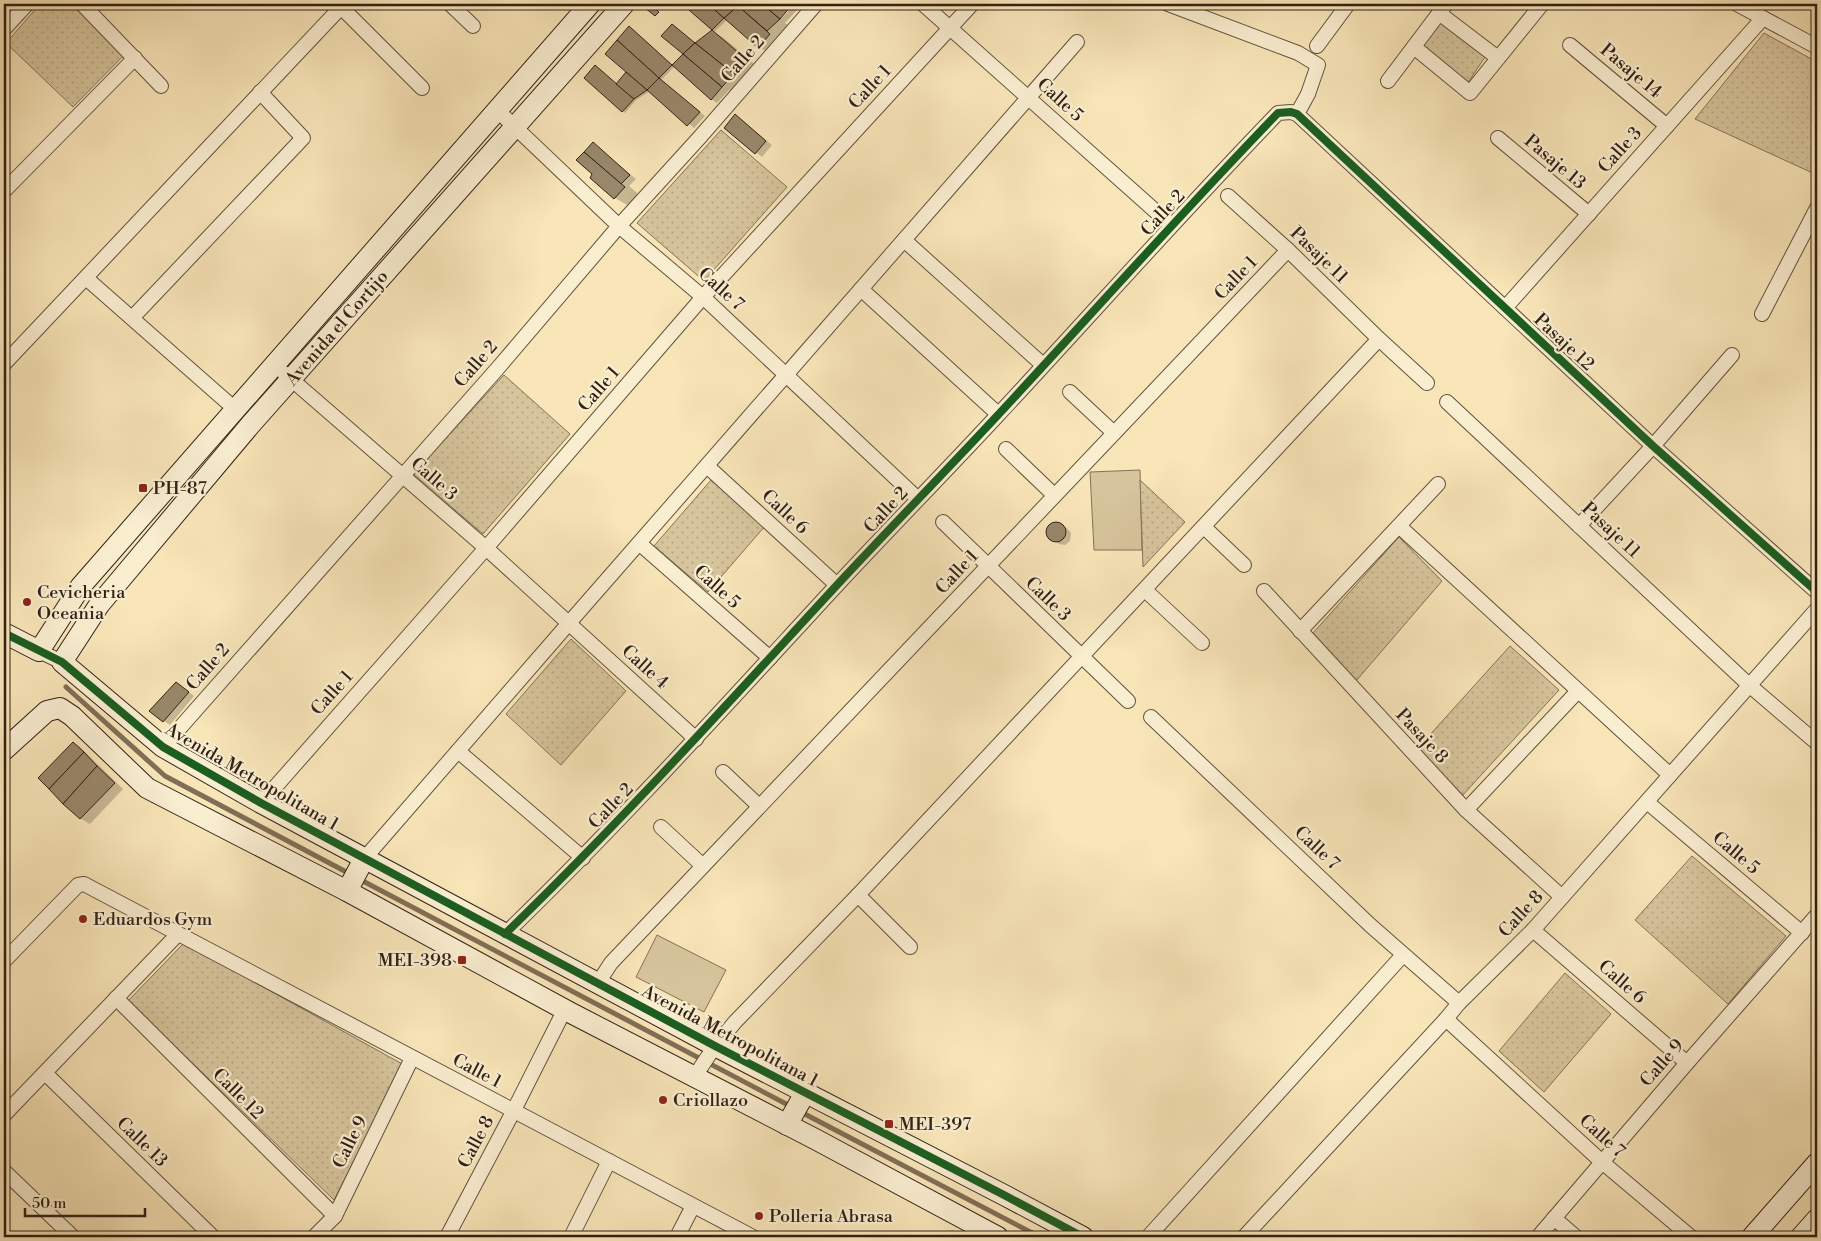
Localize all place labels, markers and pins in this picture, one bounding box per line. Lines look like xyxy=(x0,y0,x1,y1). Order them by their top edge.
place label: PH-87 xyxy=(153,477,207,500)
marker: PH-87 xyxy=(137,482,149,494)
place label: Cevicheria Oceania xyxy=(37,581,126,625)
marker: Cevicheria Oceania xyxy=(21,596,33,608)
place label: Eduardos Gym xyxy=(93,908,213,931)
marker: Eduardos Gym xyxy=(77,913,89,925)
place label: MEI-398 xyxy=(378,949,452,972)
marker: MEI-398 xyxy=(456,954,468,966)
place label: Criollazo xyxy=(673,1089,748,1112)
marker: Criollazo xyxy=(657,1094,669,1106)
place label: MEI-397 xyxy=(899,1113,971,1136)
marker: MEI-397 xyxy=(883,1118,895,1130)
place label: Polleria Abrasa xyxy=(769,1205,894,1228)
marker: Polleria Abrasa xyxy=(753,1210,765,1222)

